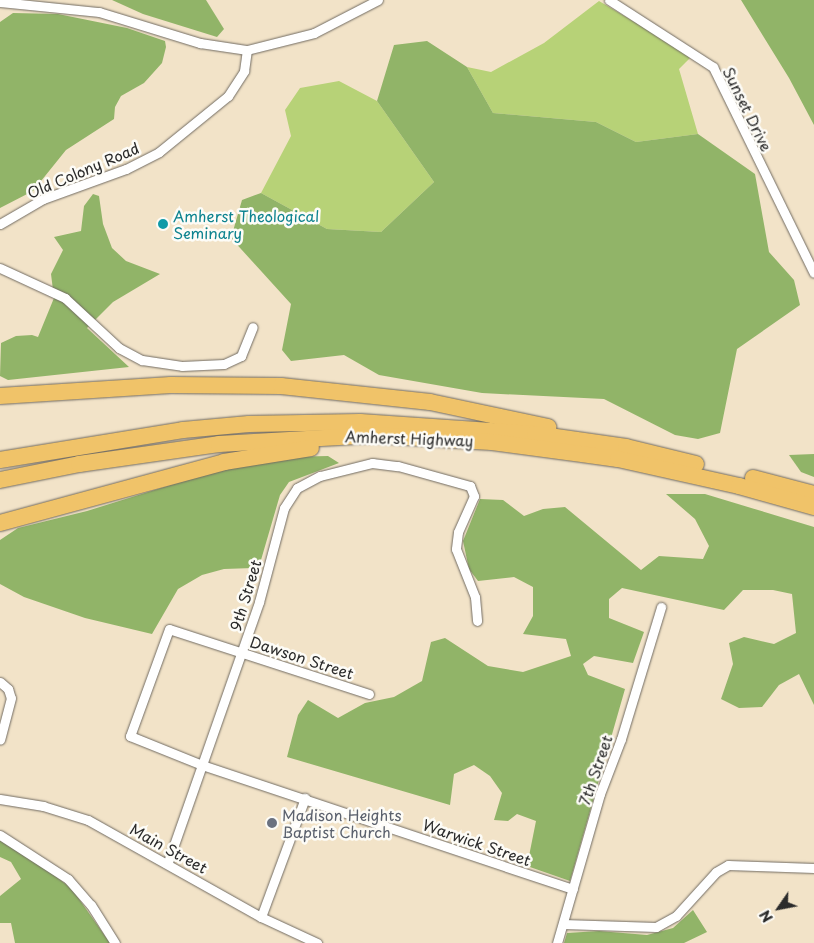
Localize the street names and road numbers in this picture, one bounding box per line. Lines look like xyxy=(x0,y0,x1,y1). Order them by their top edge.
street label: Sunset Drive xyxy=(720,64,776,154)
street label: Old Colony Road xyxy=(24,138,142,202)
street label: Amherst Highway xyxy=(344,427,474,449)
street label: 9th Street xyxy=(226,557,264,633)
street label: Dawson Street xyxy=(248,632,356,682)
street label: 7th Street xyxy=(575,733,615,807)
street label: Warwick Street xyxy=(420,815,534,869)
street label: Main Street xyxy=(127,819,211,877)

